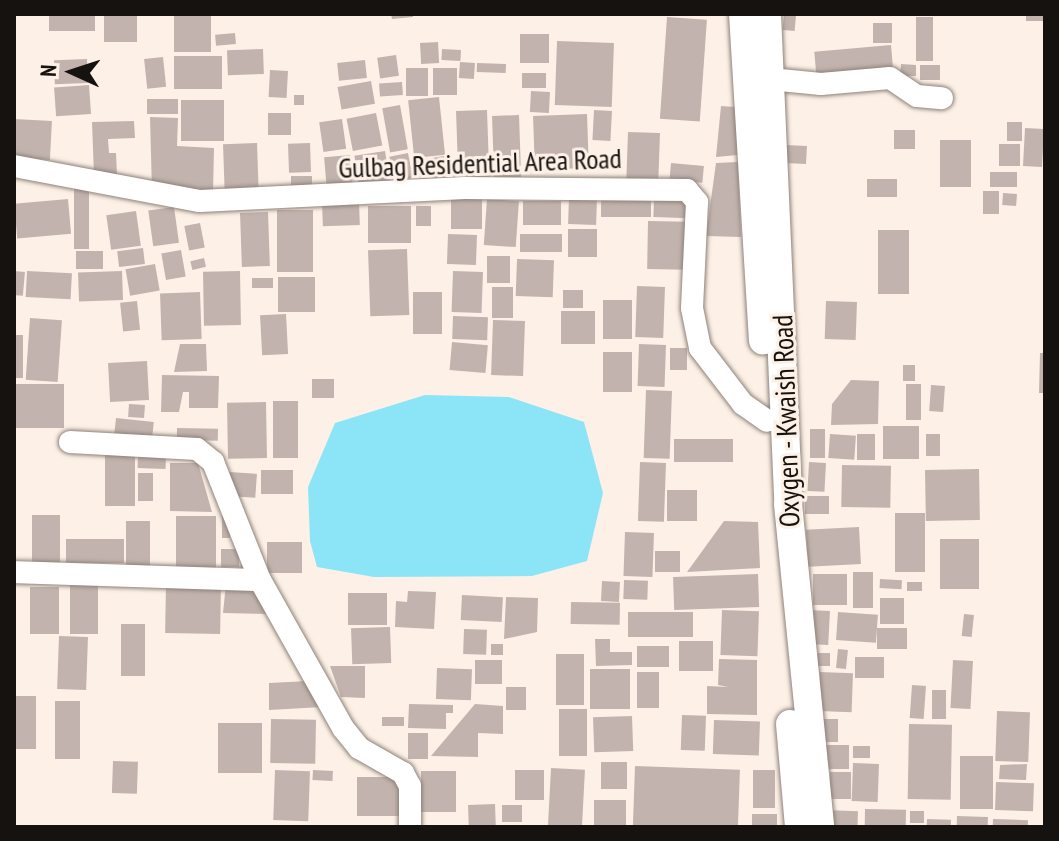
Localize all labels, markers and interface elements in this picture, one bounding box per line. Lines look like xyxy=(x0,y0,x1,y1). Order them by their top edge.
north arrow xyxy=(32,32,112,112)
text: N xyxy=(34,64,62,77)
street label: Gulbag Residential Area Road xyxy=(337,141,623,185)
street label: Oxygen - Kwaish Road xyxy=(765,313,807,529)

